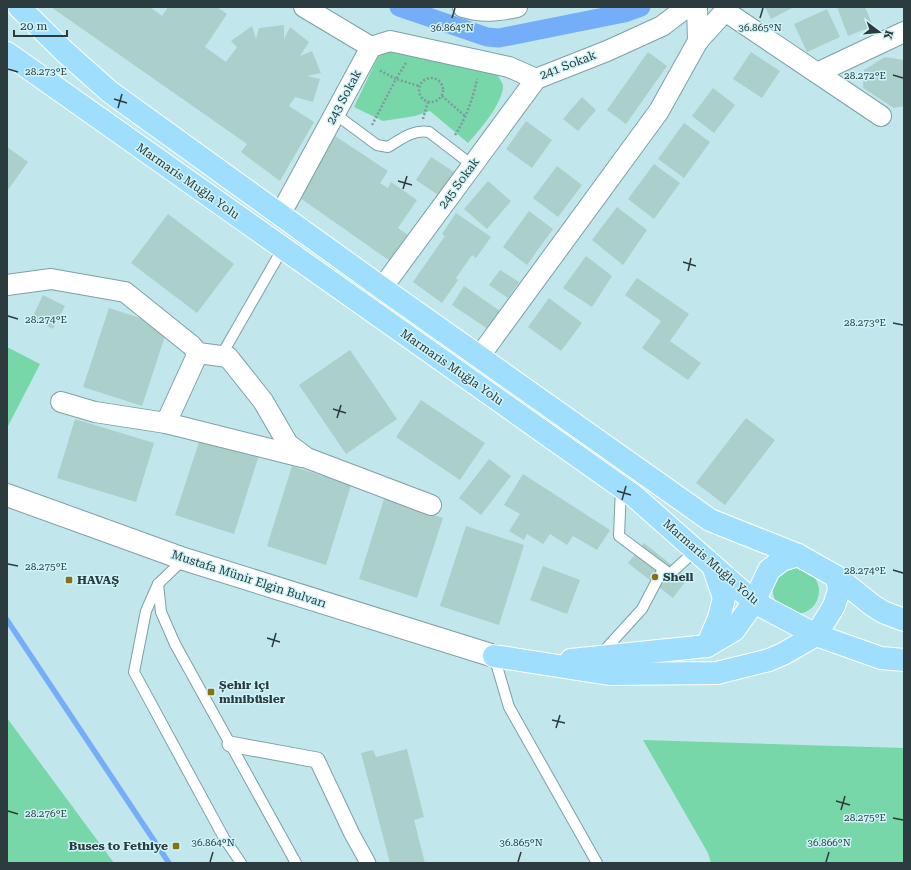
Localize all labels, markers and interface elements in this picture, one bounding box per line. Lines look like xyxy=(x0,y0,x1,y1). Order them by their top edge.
scale bar xyxy=(14,12,67,38)
north arrow xyxy=(859,12,899,52)
text: 20 m xyxy=(20,19,47,33)
text: 36.864°N xyxy=(430,22,474,33)
text: 36.865°N xyxy=(738,22,782,33)
text: K xyxy=(881,29,896,41)
street label: 241 Sokak xyxy=(538,48,599,82)
text: 28.273°E xyxy=(25,66,67,77)
street label: 243 Sokak xyxy=(324,67,364,127)
text: 28.272°E xyxy=(844,70,886,81)
street label: Marmaris Muğla Yolu xyxy=(134,140,243,222)
street label: 245 Sokak xyxy=(436,154,482,211)
text: 28.274°E xyxy=(25,314,67,325)
text: 28.273°E xyxy=(844,317,886,328)
street label: Marmaris Muğla Yolu xyxy=(398,326,507,408)
street label: Marmaris Muğla Yolu xyxy=(660,517,762,608)
street label: Mustafa Münir Elgin Bulvarı xyxy=(170,547,328,611)
text: 28.275°E xyxy=(25,561,67,572)
text: 28.274°E xyxy=(844,565,886,576)
place label: Shell xyxy=(663,570,693,584)
marker: Shell xyxy=(650,572,660,582)
place label: HAVAŞ xyxy=(77,573,119,587)
marker: HAVAŞ xyxy=(64,575,74,585)
place label: Șehir içi minibüsler xyxy=(219,678,286,706)
marker: Șehir içi minibüsler xyxy=(206,687,216,697)
text: 28.276°E xyxy=(25,808,67,819)
text: 28.275°E xyxy=(844,812,886,823)
text: 36.864°N xyxy=(191,837,235,848)
text: 36.865°N xyxy=(499,837,543,848)
text: 36.866°N xyxy=(807,837,851,848)
place label: Buses to Fethiye xyxy=(69,839,168,853)
marker: Buses to Fethiye xyxy=(171,841,181,851)

